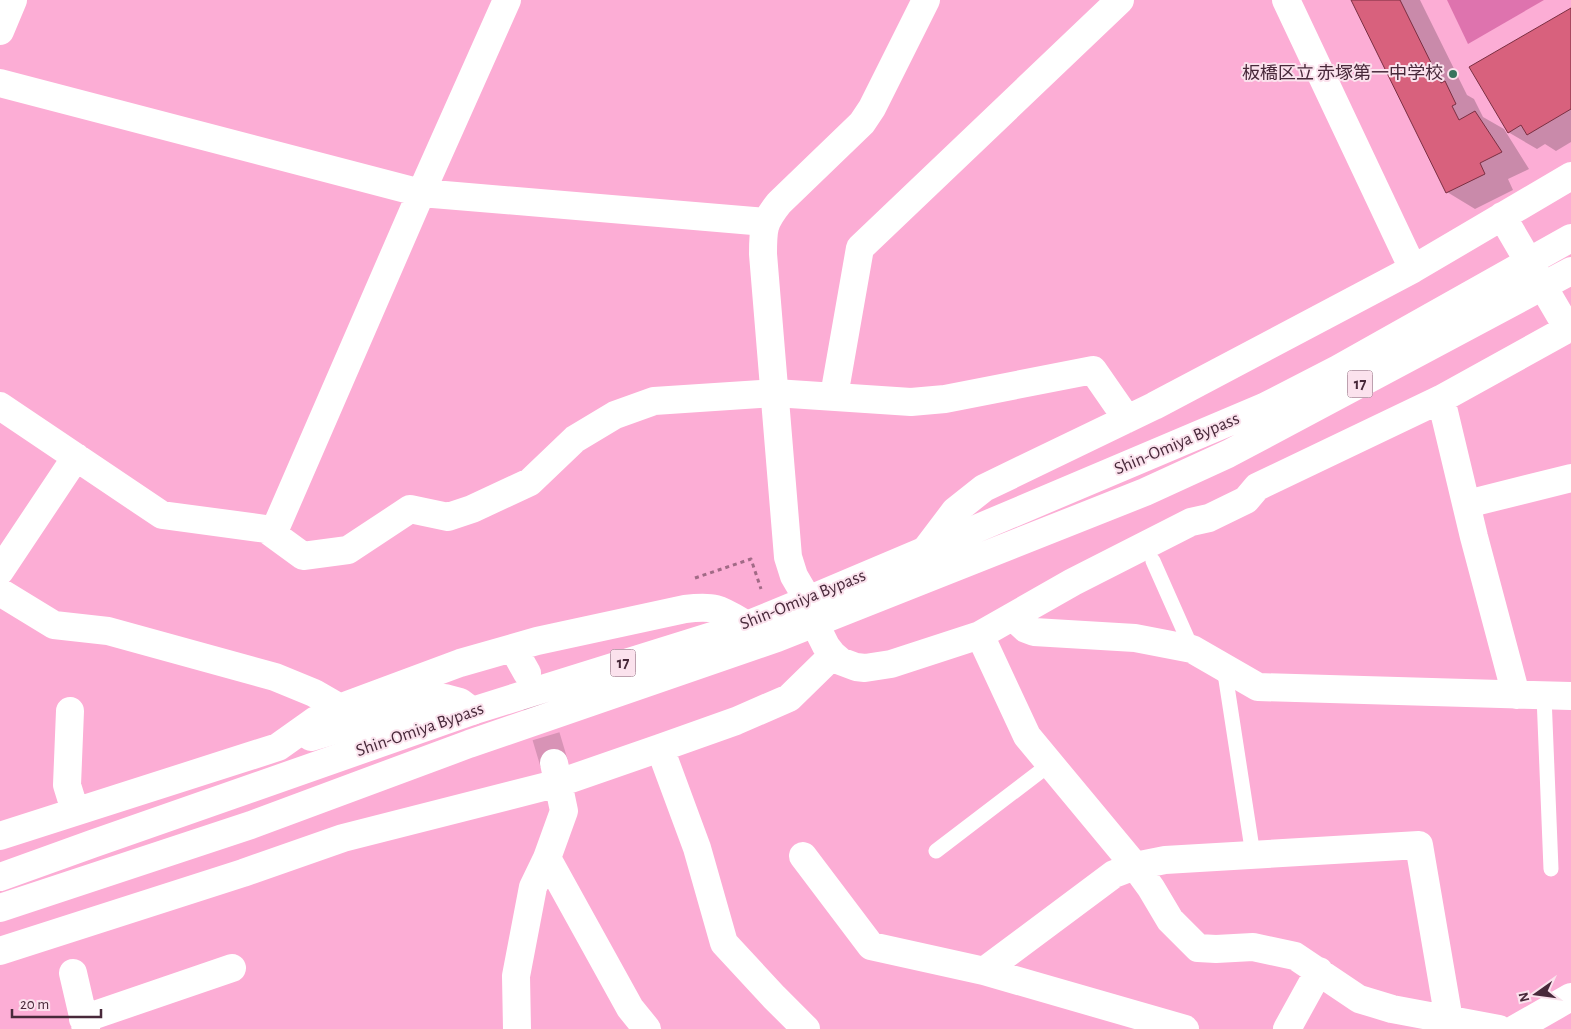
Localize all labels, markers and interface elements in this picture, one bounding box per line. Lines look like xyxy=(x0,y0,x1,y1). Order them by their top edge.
place label: 板橋区立 赤塚第一中学校 xyxy=(1242,63,1443,83)
marker: 板橋区立 赤塚第一中学校 xyxy=(1447,68,1459,80)
road number: 17 xyxy=(1348,370,1372,398)
street label: Shin-Omiya Bypass xyxy=(1112,410,1242,478)
street label: Shin-Omiya Bypass xyxy=(738,567,868,633)
road number: 17 xyxy=(610,650,636,676)
street label: Shin-Omiya Bypass xyxy=(354,700,486,760)
north arrow xyxy=(1511,969,1561,1019)
scale bar xyxy=(12,986,101,1018)
text: N xyxy=(1516,990,1532,1003)
text: 20 m xyxy=(20,997,49,1012)

